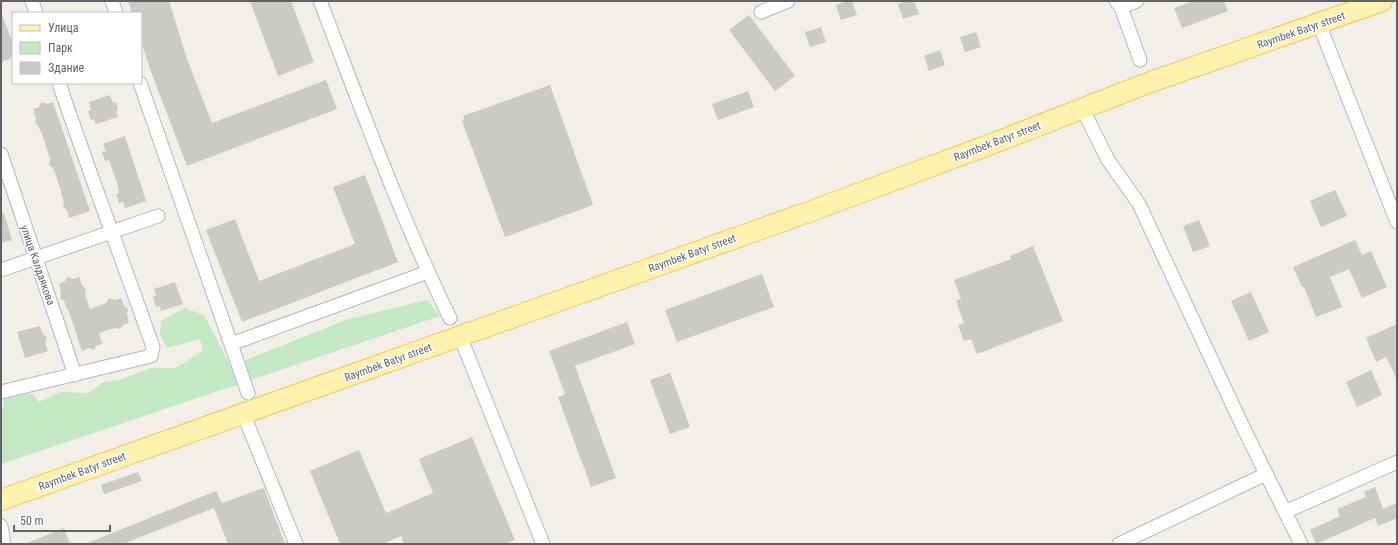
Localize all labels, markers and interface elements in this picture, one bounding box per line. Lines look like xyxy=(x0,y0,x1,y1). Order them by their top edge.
street label: Raymbek Batyr street xyxy=(1256,9,1347,52)
legend xyxy=(12,12,142,84)
text: Улица xyxy=(48,21,79,35)
text: Парк xyxy=(48,41,73,55)
text: Здание xyxy=(48,61,85,75)
street label: Raymbek Batyr street xyxy=(952,119,1042,164)
street label: улица Калдаякова xyxy=(18,223,57,307)
street label: Raymbek Batyr street xyxy=(647,232,738,275)
street label: Raymbek Batyr street xyxy=(343,341,434,384)
street label: Raymbek Batyr street xyxy=(37,450,128,493)
scale bar xyxy=(14,507,110,533)
text: 50 m xyxy=(20,514,44,528)

